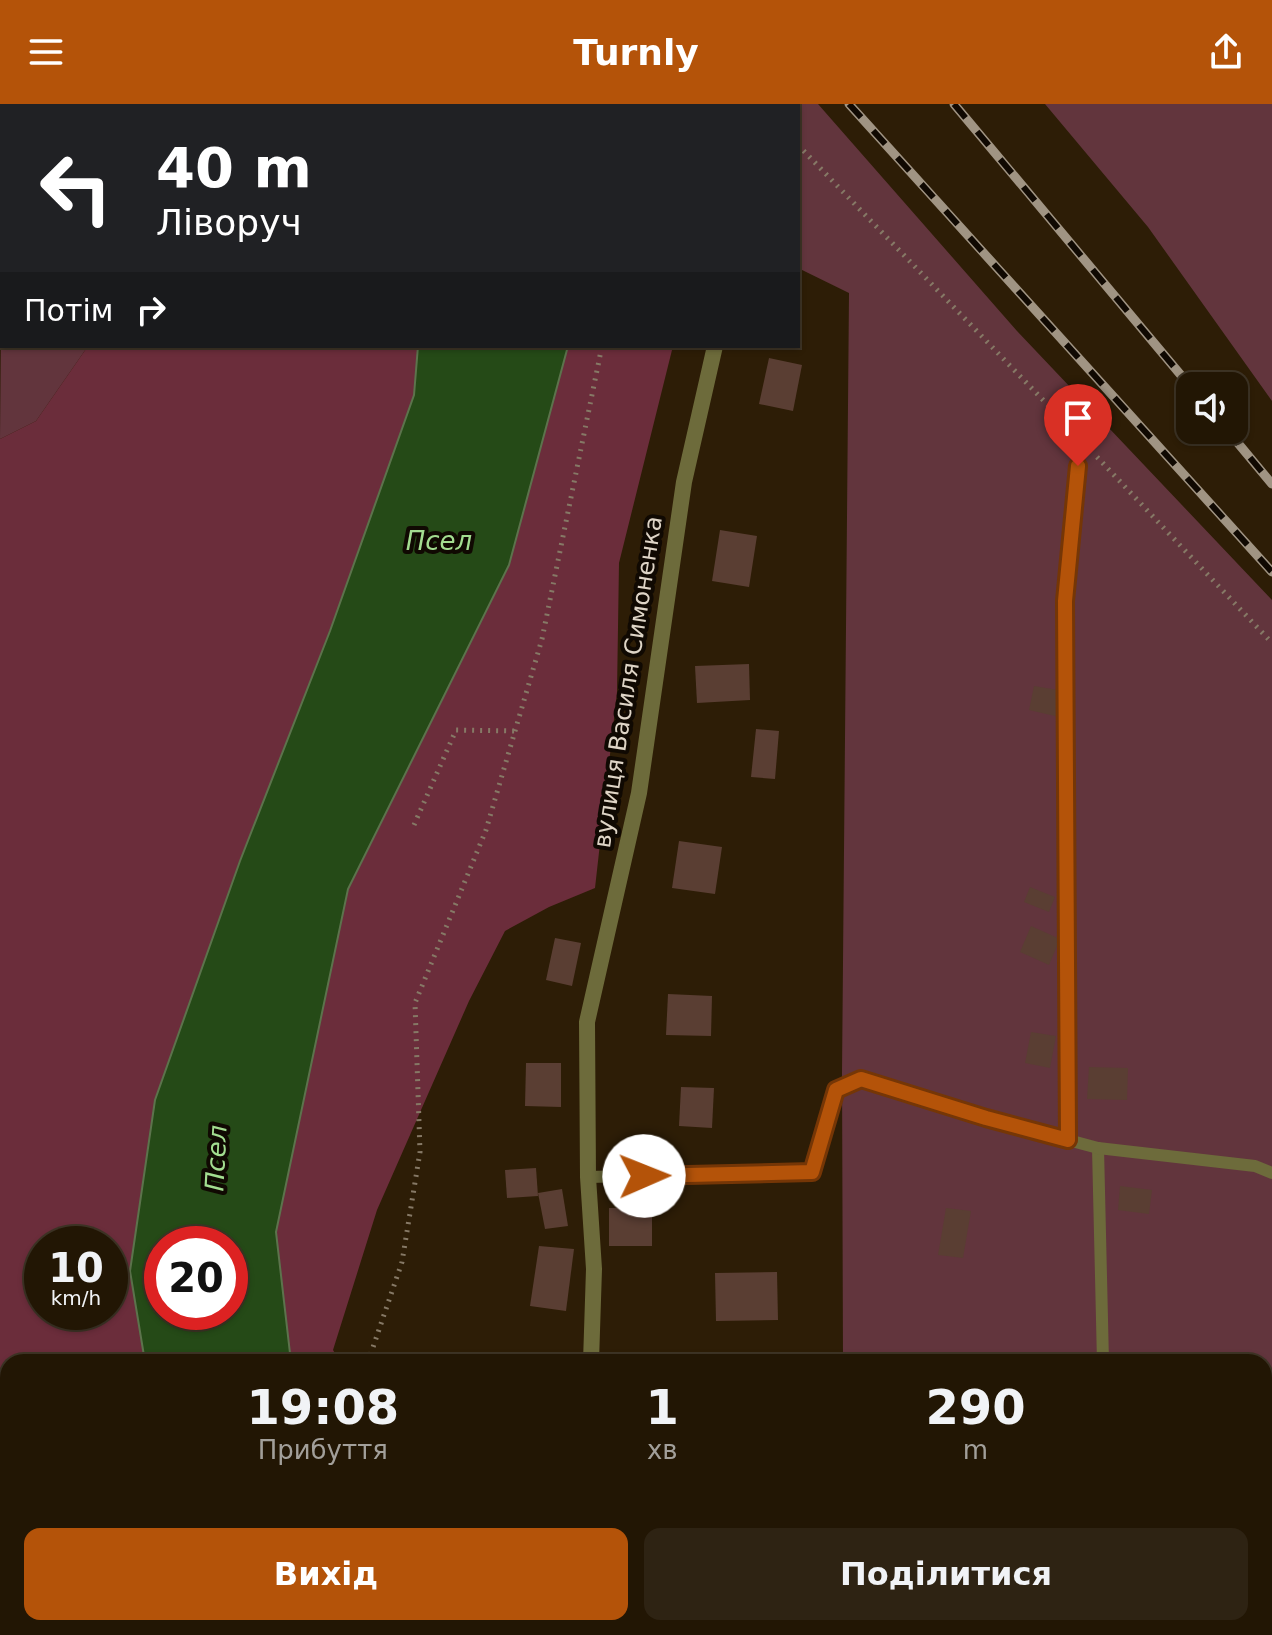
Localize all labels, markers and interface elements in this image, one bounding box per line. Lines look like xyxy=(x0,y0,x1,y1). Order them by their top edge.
icon: menu xyxy=(24,30,68,74)
icon: share xyxy=(1204,30,1248,74)
text: Turnly xyxy=(573,32,699,73)
text: 40 m xyxy=(156,135,312,200)
icon: left xyxy=(24,136,128,240)
text: Ліворуч xyxy=(156,202,302,243)
icon: right xyxy=(129,288,173,332)
text: Потім xyxy=(24,293,113,328)
map controls xyxy=(1176,372,1248,444)
button: sound xyxy=(1176,372,1248,444)
pin xyxy=(1044,384,1112,466)
icon: arrive xyxy=(1056,396,1100,440)
street label: вулиця Василя Симоненка xyxy=(588,514,668,850)
water label: Псел xyxy=(406,526,472,556)
water label: Псел xyxy=(199,1124,233,1192)
position arrow xyxy=(602,1134,686,1218)
speed limit sign: 20 xyxy=(144,1226,248,1330)
text: 10 xyxy=(48,1245,104,1291)
text: km/h xyxy=(51,1286,101,1310)
text: 19:08 xyxy=(246,1379,399,1435)
text: 1 xyxy=(646,1379,679,1435)
text: 290 xyxy=(925,1379,1026,1435)
text: Прибуття xyxy=(258,1435,388,1465)
text: хв xyxy=(647,1435,678,1465)
text: m xyxy=(963,1435,988,1465)
button: Вихід xyxy=(24,1528,628,1620)
button: Поділитися xyxy=(644,1528,1248,1620)

